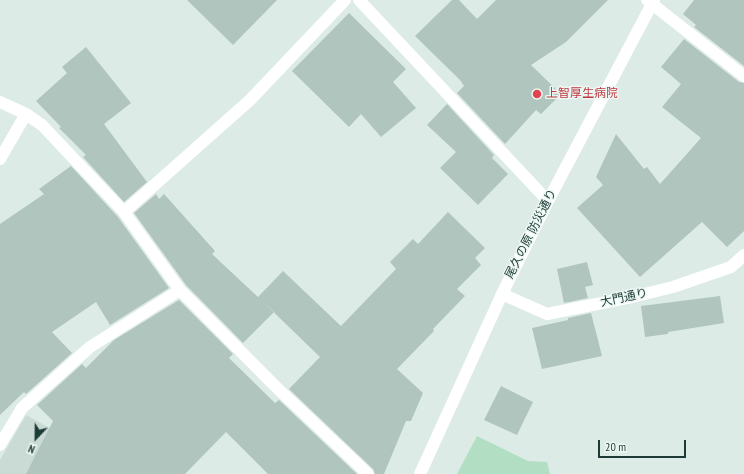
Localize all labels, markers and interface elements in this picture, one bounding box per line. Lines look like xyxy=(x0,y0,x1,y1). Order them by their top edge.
place label: 上智厚生病院 xyxy=(546,87,618,101)
marker: 上智厚生病院 xyxy=(531,88,543,100)
street label: 尾久の原 防災通り xyxy=(502,187,560,281)
street label: 大門通り xyxy=(599,286,649,310)
north arrow xyxy=(16,418,56,458)
scale bar xyxy=(600,432,688,458)
text: 20 m xyxy=(605,439,626,454)
text: N xyxy=(26,442,37,457)

